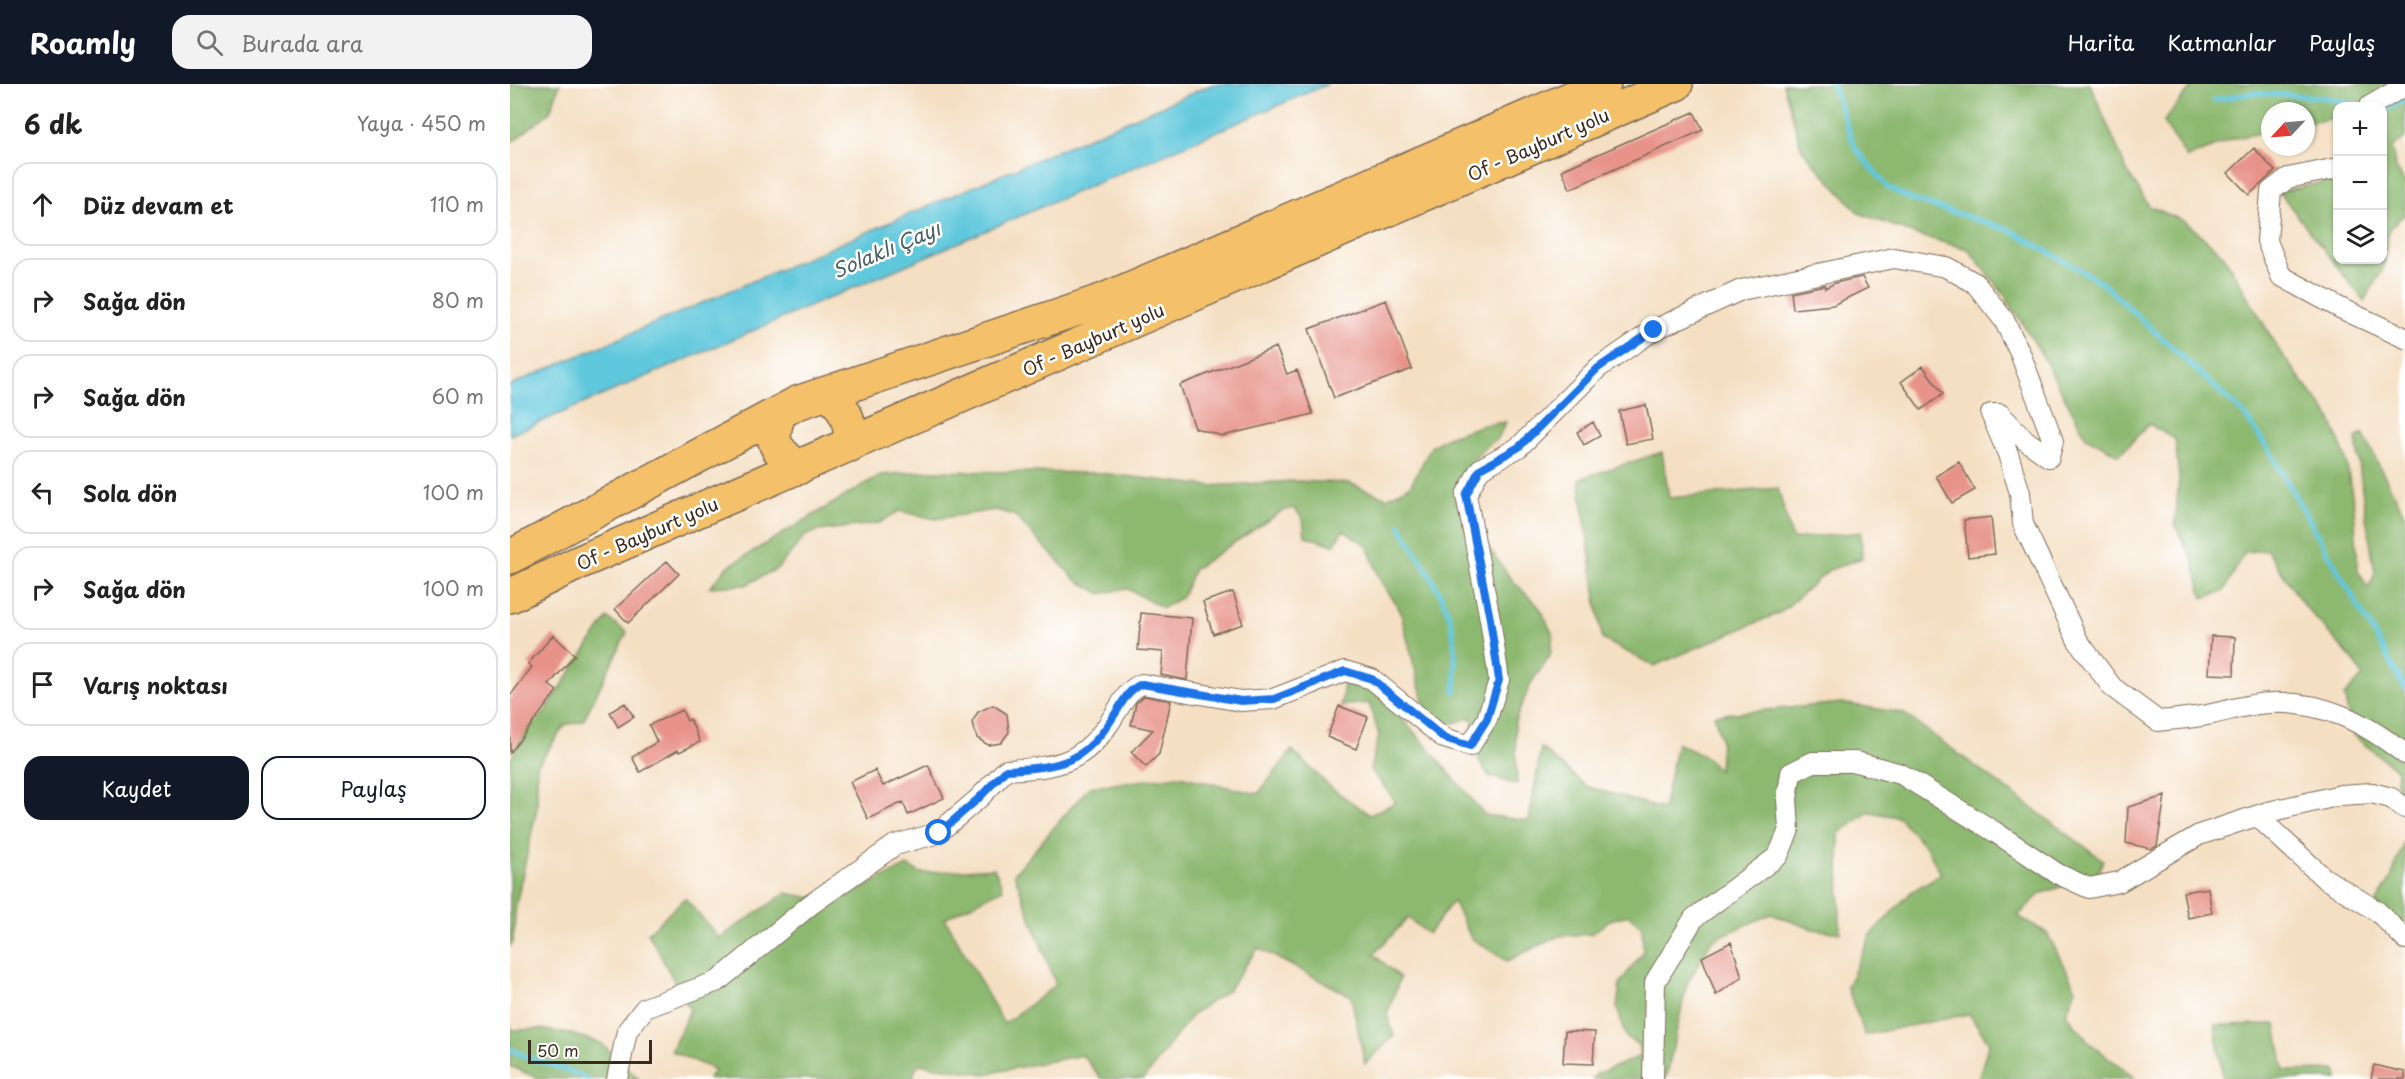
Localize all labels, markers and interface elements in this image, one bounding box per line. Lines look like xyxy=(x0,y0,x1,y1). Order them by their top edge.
search box xyxy=(172,15,592,69)
text: Roamly xyxy=(30,21,136,64)
icon: search xyxy=(193,26,226,59)
text: Burada ara xyxy=(241,26,363,59)
text: Harita xyxy=(2068,26,2134,58)
text: Katmanlar xyxy=(2167,26,2276,58)
text: Paylaş xyxy=(2309,26,2375,58)
street label: Of - Bayburt yolu xyxy=(1463,101,1613,187)
north arrow xyxy=(2261,102,2315,156)
map controls xyxy=(2333,102,2387,264)
button: + xyxy=(2333,102,2387,156)
text: 6 dk xyxy=(24,104,82,143)
text: Yaya · 450 m xyxy=(357,108,486,138)
button: − xyxy=(2333,156,2387,210)
icon: ahead xyxy=(26,188,59,221)
text: Düz devam et xyxy=(83,188,234,221)
text: 110 m xyxy=(430,189,484,219)
button: layers xyxy=(2333,210,2387,264)
water label: Solaklı Çayı xyxy=(828,212,946,285)
icon: right xyxy=(26,284,59,317)
text: Sağa dön xyxy=(83,284,186,317)
text: 80 m xyxy=(432,285,484,315)
street label: Of - Bayburt yolu xyxy=(1018,296,1168,382)
route end xyxy=(1640,316,1666,342)
icon: right xyxy=(26,380,59,413)
text: Sağa dön xyxy=(83,380,186,413)
text: 60 m xyxy=(432,381,484,411)
icon: left xyxy=(26,476,59,509)
text: Sola dön xyxy=(83,476,177,509)
text: 100 m xyxy=(423,477,484,507)
street label: Of - Bayburt yolu xyxy=(572,490,722,576)
icon: right xyxy=(26,572,59,605)
text: Sağa dön xyxy=(83,572,186,605)
text: 100 m xyxy=(423,573,484,603)
icon: arrive xyxy=(26,668,59,701)
text: Varış noktası xyxy=(83,668,228,701)
button: Kaydet xyxy=(24,756,249,820)
button: Paylaş xyxy=(261,756,486,820)
route start xyxy=(925,819,951,845)
scale bar xyxy=(528,1037,652,1064)
text: 50 m xyxy=(537,1038,578,1062)

